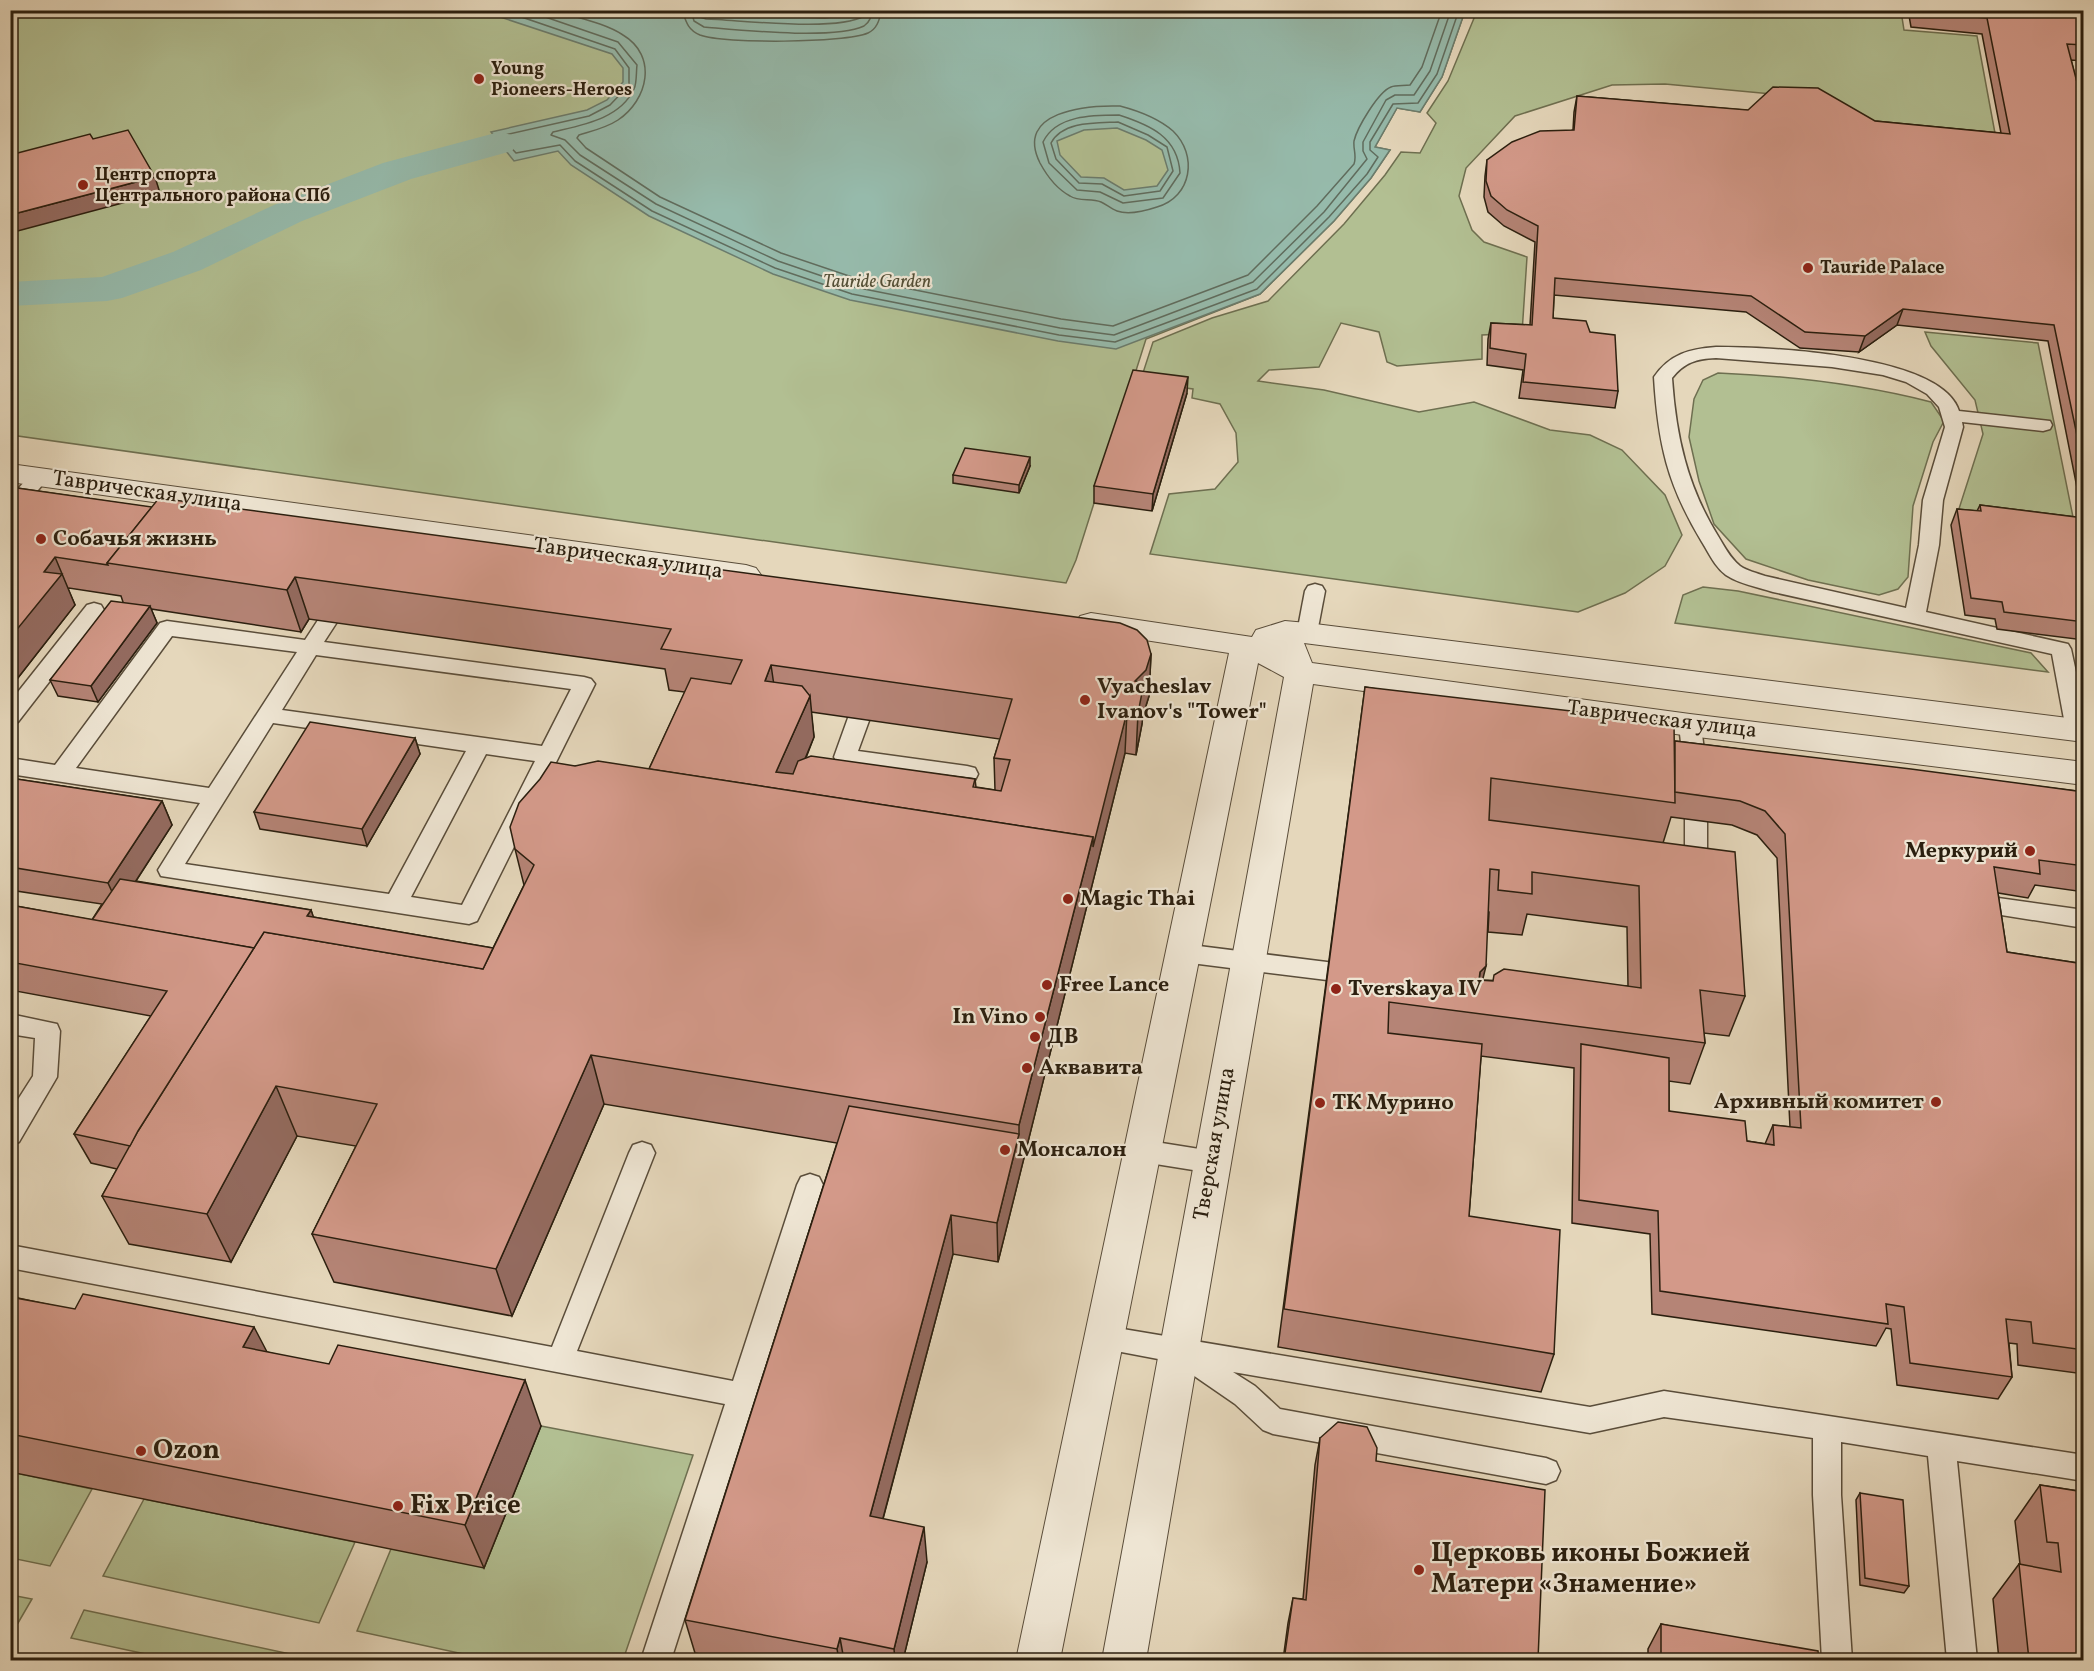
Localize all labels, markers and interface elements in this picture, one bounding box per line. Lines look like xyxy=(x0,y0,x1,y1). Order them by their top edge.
place label: Young Pioneers-Heroes xyxy=(491,57,632,103)
marker: Young Pioneers-Heroes xyxy=(472,72,486,86)
place label: Центр спорта Центрального района СПб xyxy=(95,163,330,209)
marker: Центр спорта Центрального района СПб xyxy=(76,178,90,192)
place label: Tauride Palace xyxy=(1820,256,1944,281)
marker: Tauride Palace xyxy=(1801,261,1815,275)
park label: Tauride Garden xyxy=(823,270,931,295)
street label: Таврическая улица xyxy=(50,463,244,521)
place label: Собачья жизнь xyxy=(53,524,217,555)
street label: Таврическая улица xyxy=(531,530,725,588)
marker: Собачья жизнь xyxy=(34,532,48,546)
place label: Vyacheslav Ivanov's "Tower" xyxy=(1097,672,1267,728)
marker: Vyacheslav Ivanov's "Tower" xyxy=(1078,693,1092,707)
street label: Таврическая улица xyxy=(1565,693,1759,747)
place label: Меркурий xyxy=(1905,836,2018,867)
marker: Меркурий xyxy=(2023,844,2037,858)
place label: Magic Thai xyxy=(1080,884,1195,915)
marker: Magic Thai xyxy=(1061,892,1075,906)
place label: Free Lance xyxy=(1059,970,1169,1001)
place label: Tverskaya IV xyxy=(1348,974,1482,1005)
marker: Free Lance xyxy=(1040,978,1054,992)
marker: Tverskaya IV xyxy=(1329,982,1343,996)
place label: In Vino xyxy=(953,1002,1028,1033)
marker: In Vino xyxy=(1033,1010,1047,1024)
place label: ДВ xyxy=(1047,1022,1078,1053)
marker: ДВ xyxy=(1028,1030,1042,1044)
place label: Аквавита xyxy=(1039,1053,1143,1084)
marker: Аквавита xyxy=(1020,1061,1034,1075)
street label: Тверская улица xyxy=(1186,1065,1244,1223)
place label: Архивный комитет xyxy=(1714,1087,1924,1118)
place label: ТК Мурино xyxy=(1332,1088,1454,1119)
marker: Архивный комитет xyxy=(1929,1095,1943,1109)
marker: ТК Мурино xyxy=(1313,1096,1327,1110)
place label: Монсалон xyxy=(1017,1135,1127,1166)
marker: Монсалон xyxy=(998,1143,1012,1157)
place label: Ozon xyxy=(153,1432,220,1470)
marker: Ozon xyxy=(134,1444,148,1458)
place label: Fix Price xyxy=(410,1487,521,1525)
marker: Fix Price xyxy=(391,1499,405,1513)
place label: Церковь иконы Божией Матери «Знамение» xyxy=(1431,1535,1750,1604)
marker: Церковь иконы Божией Матери «Знамение» xyxy=(1412,1563,1426,1577)

